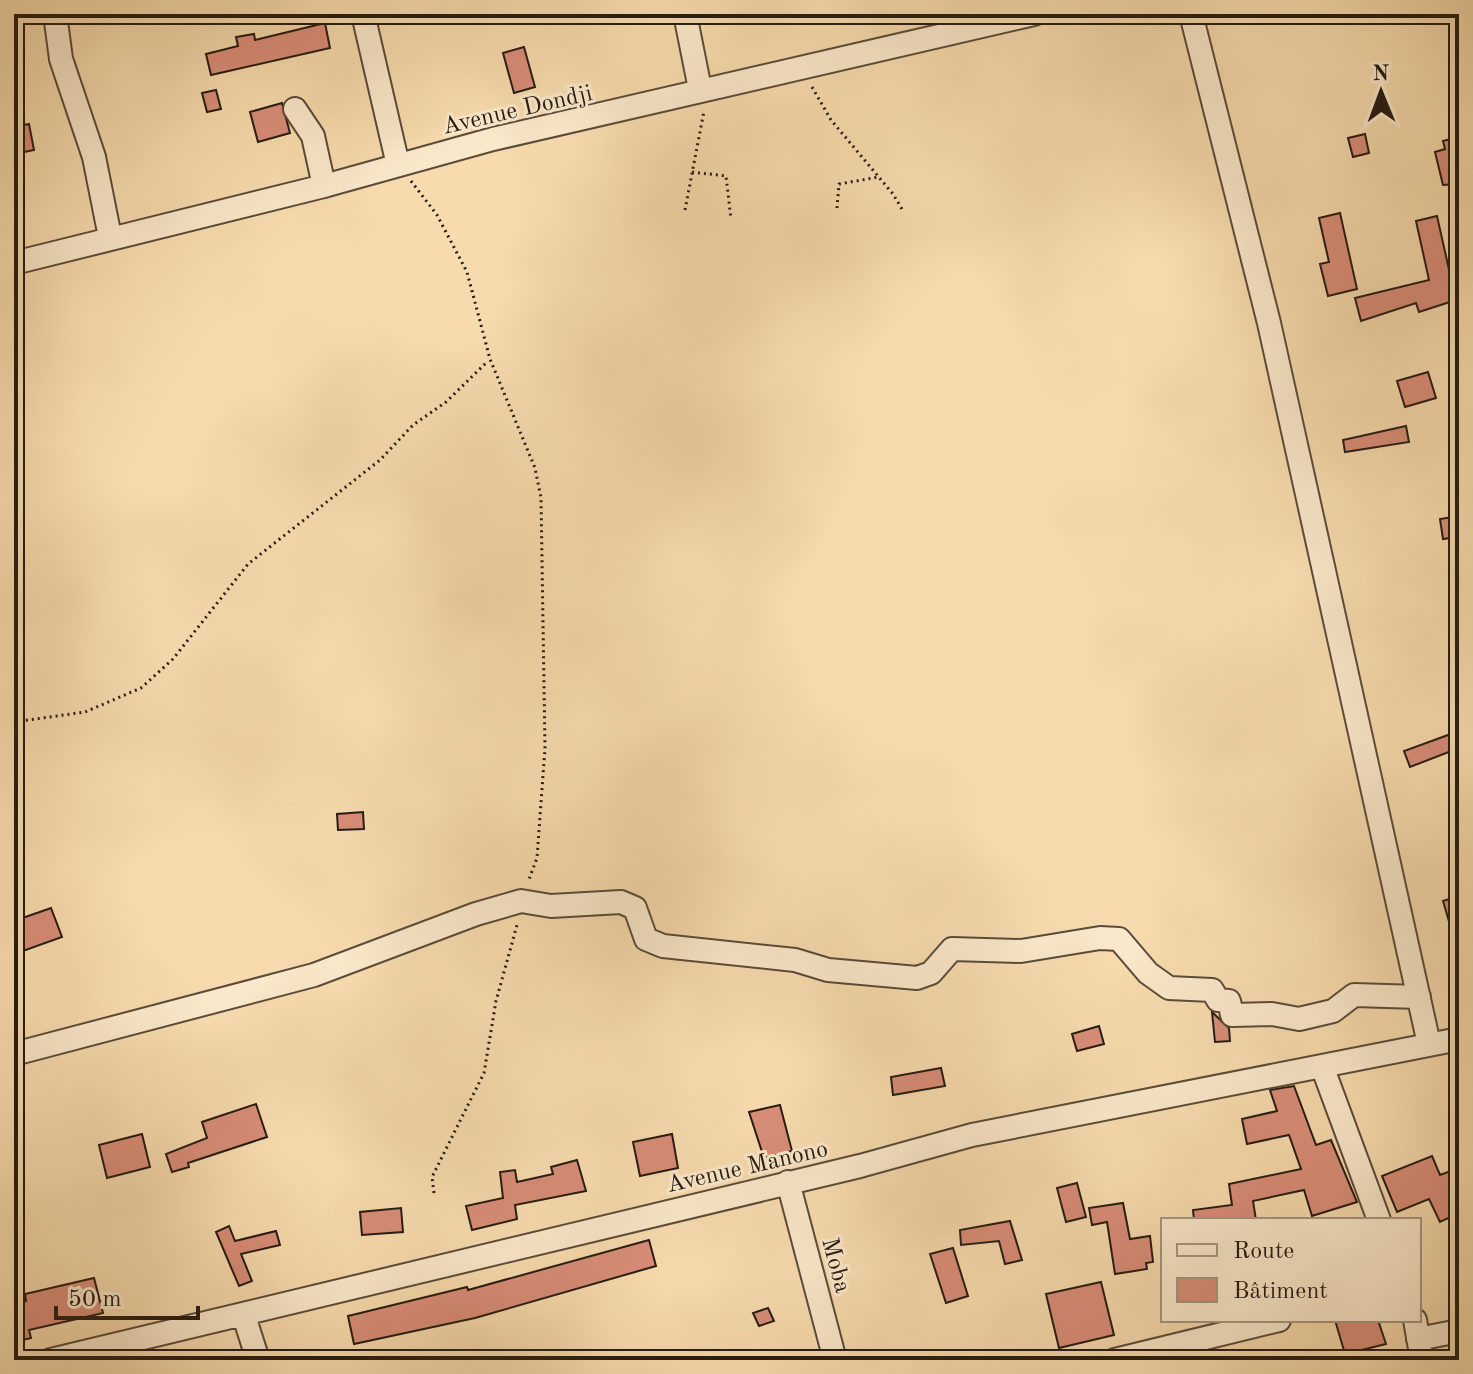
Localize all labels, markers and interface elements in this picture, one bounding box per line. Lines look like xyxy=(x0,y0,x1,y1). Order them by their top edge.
north arrow xyxy=(1341,52,1421,132)
text: N xyxy=(1372,63,1389,85)
street label: Avenue Dondji xyxy=(440,82,595,140)
street label: Avenue Manono xyxy=(665,1138,830,1198)
legend xyxy=(1161,1218,1421,1322)
street label: Moba xyxy=(816,1235,854,1296)
text: Route xyxy=(1233,1240,1294,1264)
scale bar xyxy=(56,1270,198,1320)
text: Bâtiment xyxy=(1233,1280,1328,1304)
text: 50 m xyxy=(68,1288,122,1312)

